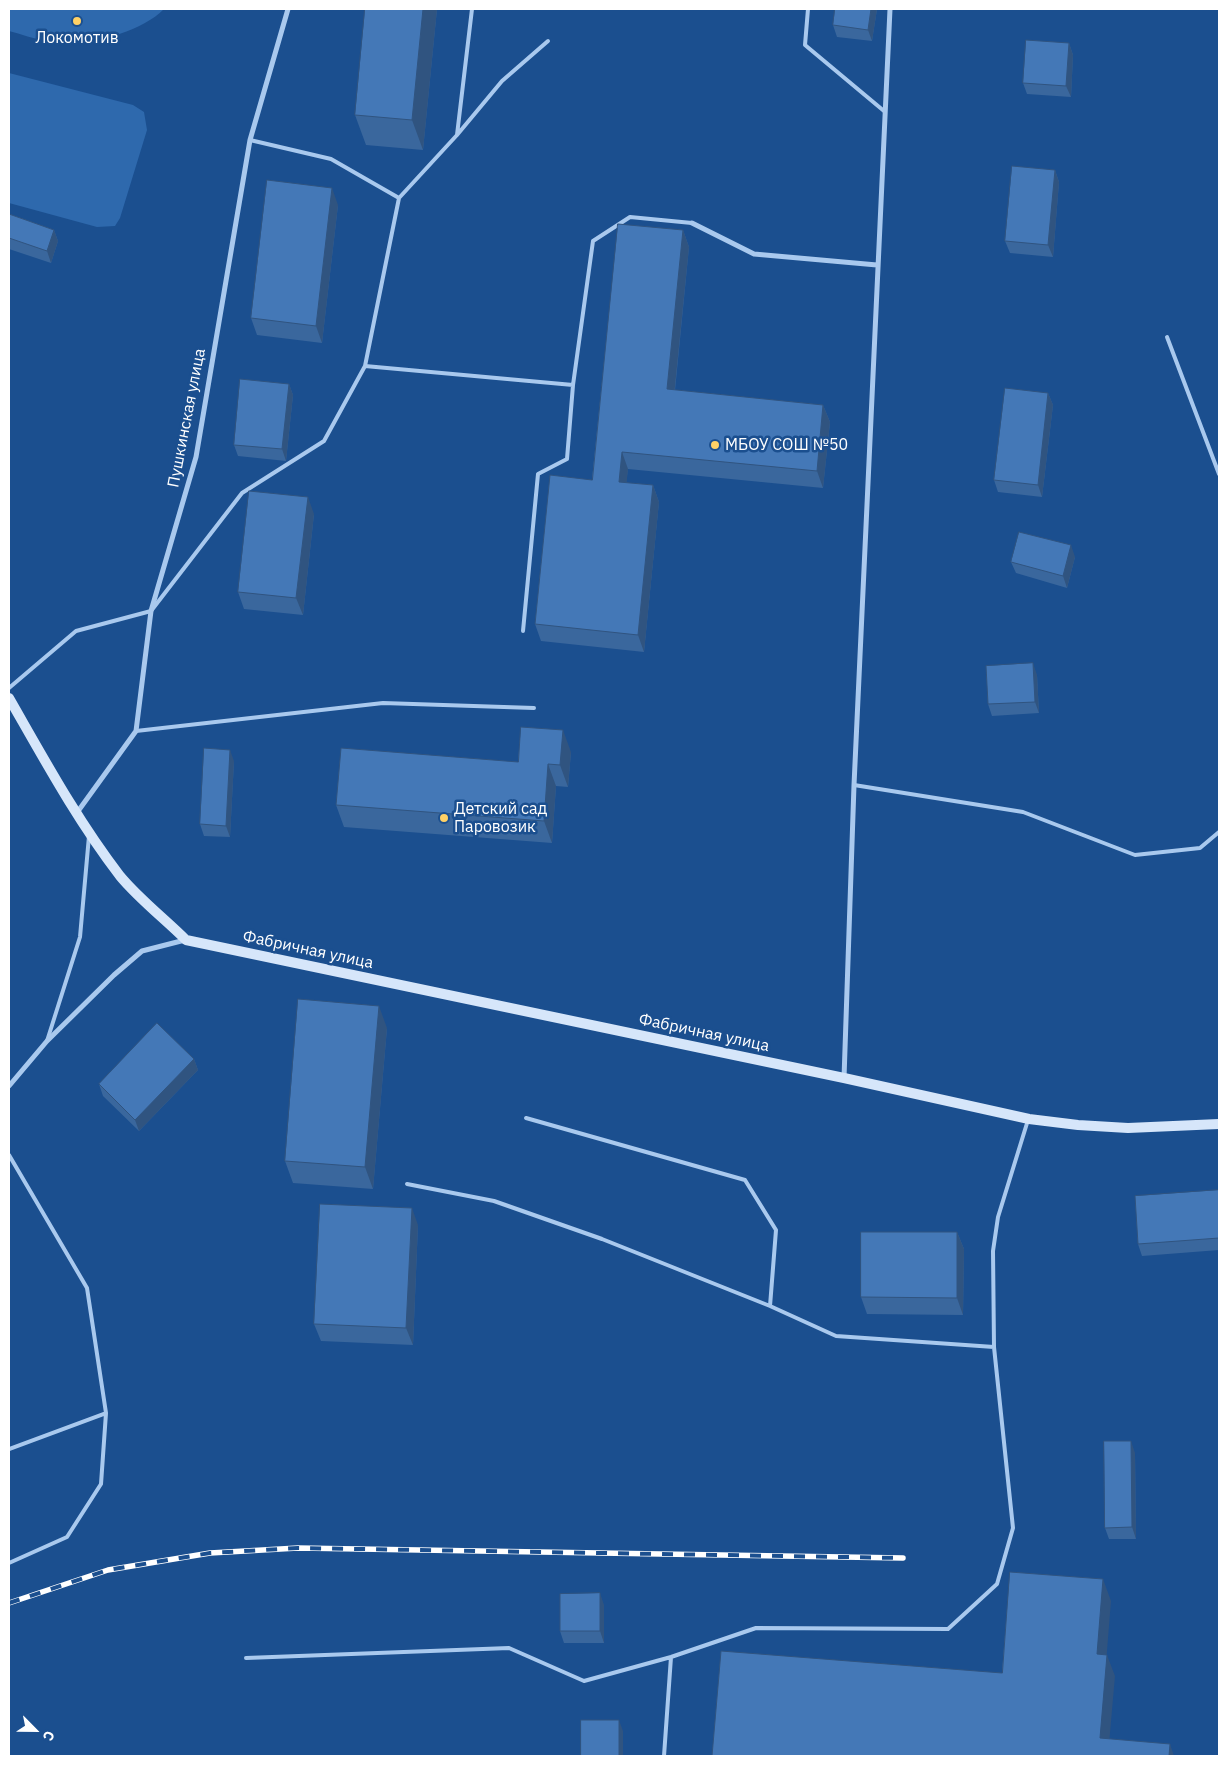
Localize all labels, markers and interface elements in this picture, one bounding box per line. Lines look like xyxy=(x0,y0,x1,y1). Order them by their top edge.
marker: Локомотив xyxy=(71,15,83,27)
place label: Локомотив xyxy=(35,28,119,48)
street label: Пушкинская улица xyxy=(164,347,210,489)
place label: МБОУ СОШ №50 xyxy=(725,435,848,455)
marker: МБОУ СОШ №50 xyxy=(709,439,721,451)
place label: Детский сад Паровозик xyxy=(454,799,547,837)
marker: Детский сад Паровозик xyxy=(438,812,450,824)
street label: Фабричная улица xyxy=(241,927,375,973)
street label: Фабричная улица xyxy=(637,1010,771,1056)
north arrow xyxy=(10,1705,60,1755)
text: С xyxy=(39,1728,59,1744)

